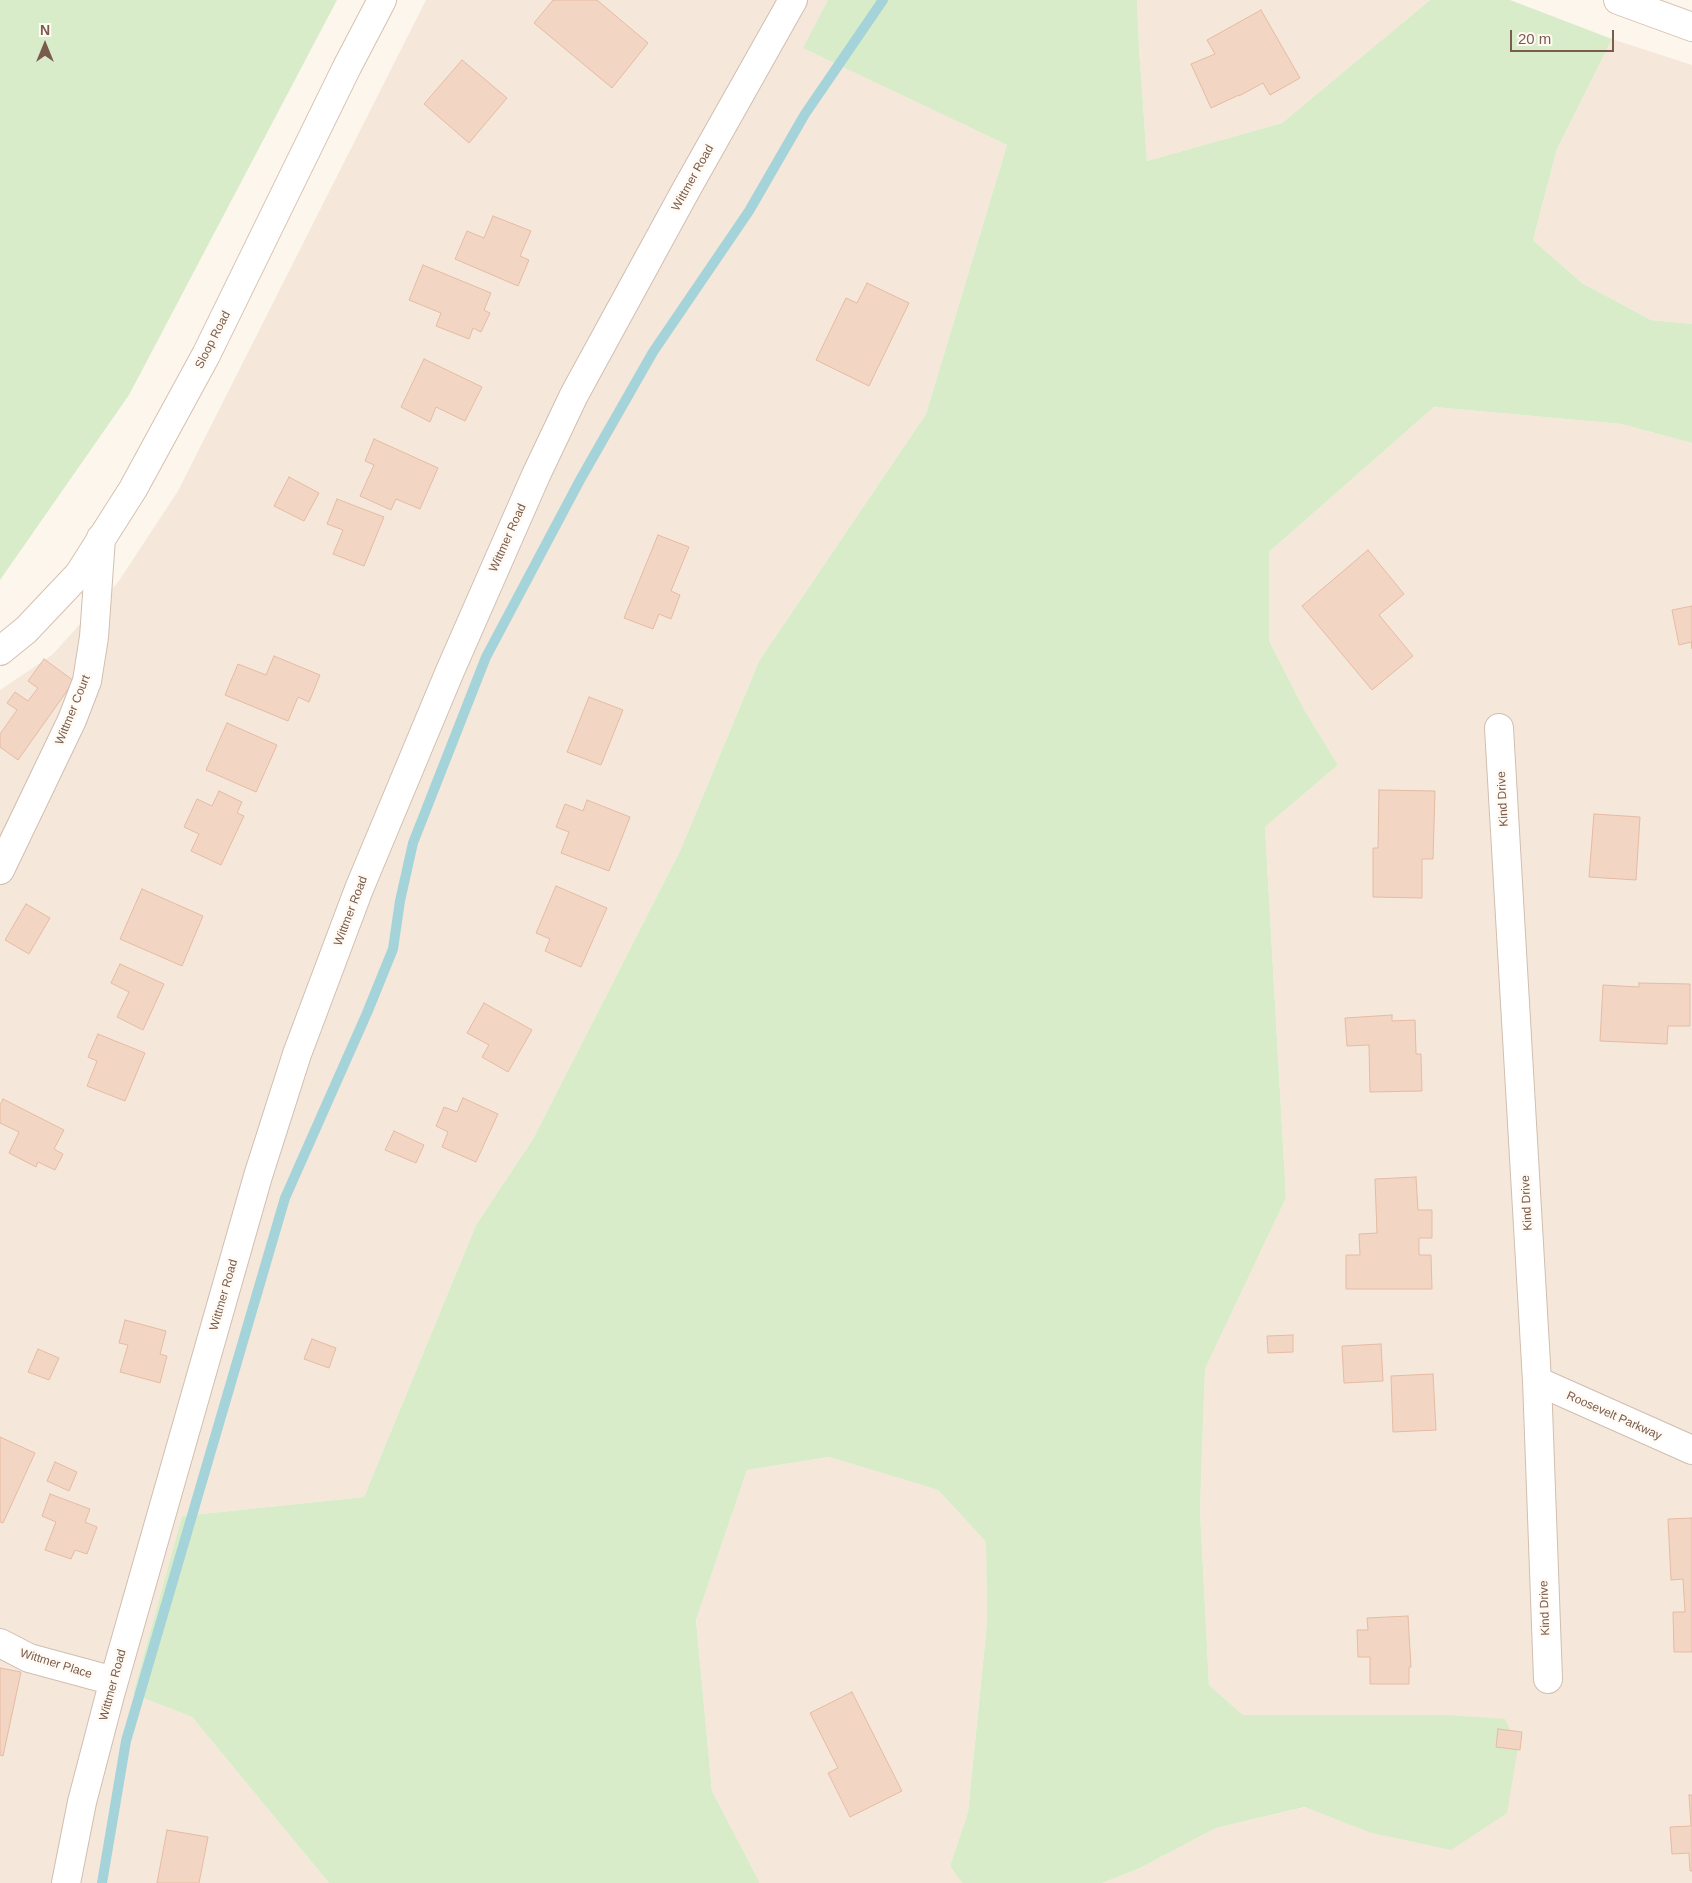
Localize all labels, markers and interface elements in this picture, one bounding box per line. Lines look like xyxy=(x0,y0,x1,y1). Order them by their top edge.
north arrow xyxy=(20,20,70,70)
scale bar xyxy=(1512,20,1616,52)
text: N xyxy=(40,22,50,38)
text: 20 m xyxy=(1518,30,1551,47)
street label: Wittmer Road xyxy=(669,142,717,214)
street label: Sloop Road xyxy=(192,309,234,371)
street label: Wittmer Road xyxy=(487,502,529,574)
street label: Wittmer Court xyxy=(52,673,94,747)
street label: Kind Drive xyxy=(1494,771,1512,827)
street label: Wittmer Road xyxy=(331,874,371,948)
street label: Kind Drive xyxy=(1518,1175,1536,1231)
street label: Wittmer Road xyxy=(207,1258,241,1332)
street label: Roosevelt Parkway xyxy=(1564,1389,1664,1443)
street label: Kind Drive xyxy=(1537,1580,1553,1636)
street label: Wittmer Place xyxy=(18,1646,94,1682)
street label: Wittmer Road xyxy=(97,1648,129,1722)

